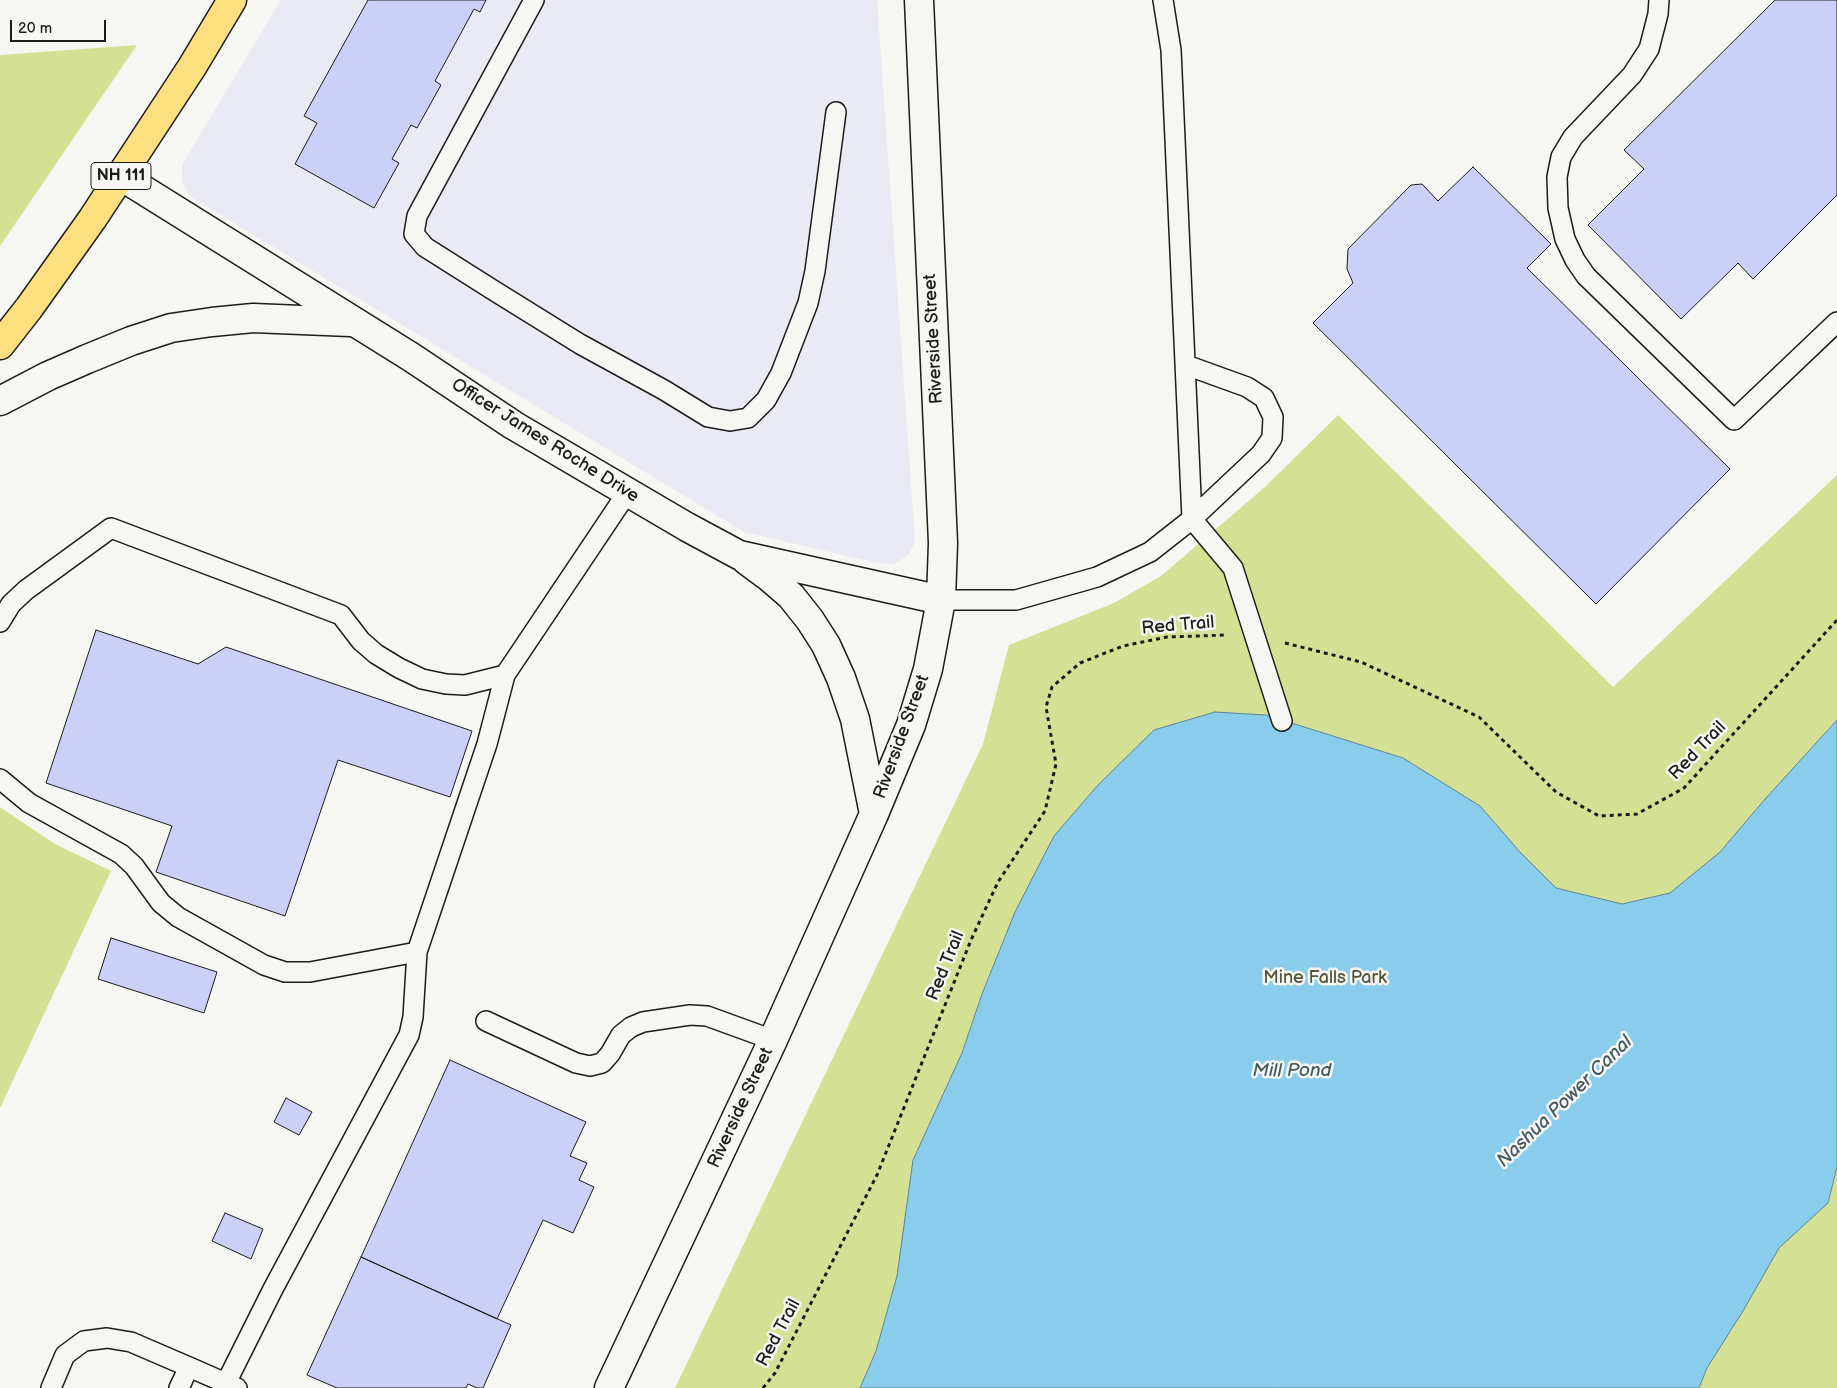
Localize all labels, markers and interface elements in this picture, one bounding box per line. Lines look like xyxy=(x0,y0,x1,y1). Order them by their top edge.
scale bar xyxy=(12,10,109,42)
text: 20 m xyxy=(18,19,52,38)
road number: NH 111 xyxy=(91,162,151,190)
street label: Riverside Street xyxy=(920,273,948,405)
street label: Officer James Roche Drive xyxy=(447,374,643,508)
street label: Red Trail xyxy=(1141,612,1215,640)
street label: Riverside Street xyxy=(870,672,934,802)
street label: Red Trail xyxy=(1665,717,1731,785)
street label: Red Trail xyxy=(922,928,970,1004)
park label: Mine Falls Park xyxy=(1263,967,1387,989)
water label: Nashua Power Canal xyxy=(1492,1031,1638,1173)
street label: Riverside Street xyxy=(704,1044,778,1172)
water label: Mill Pond xyxy=(1253,1060,1331,1082)
street label: Red Trail xyxy=(752,1296,806,1370)

